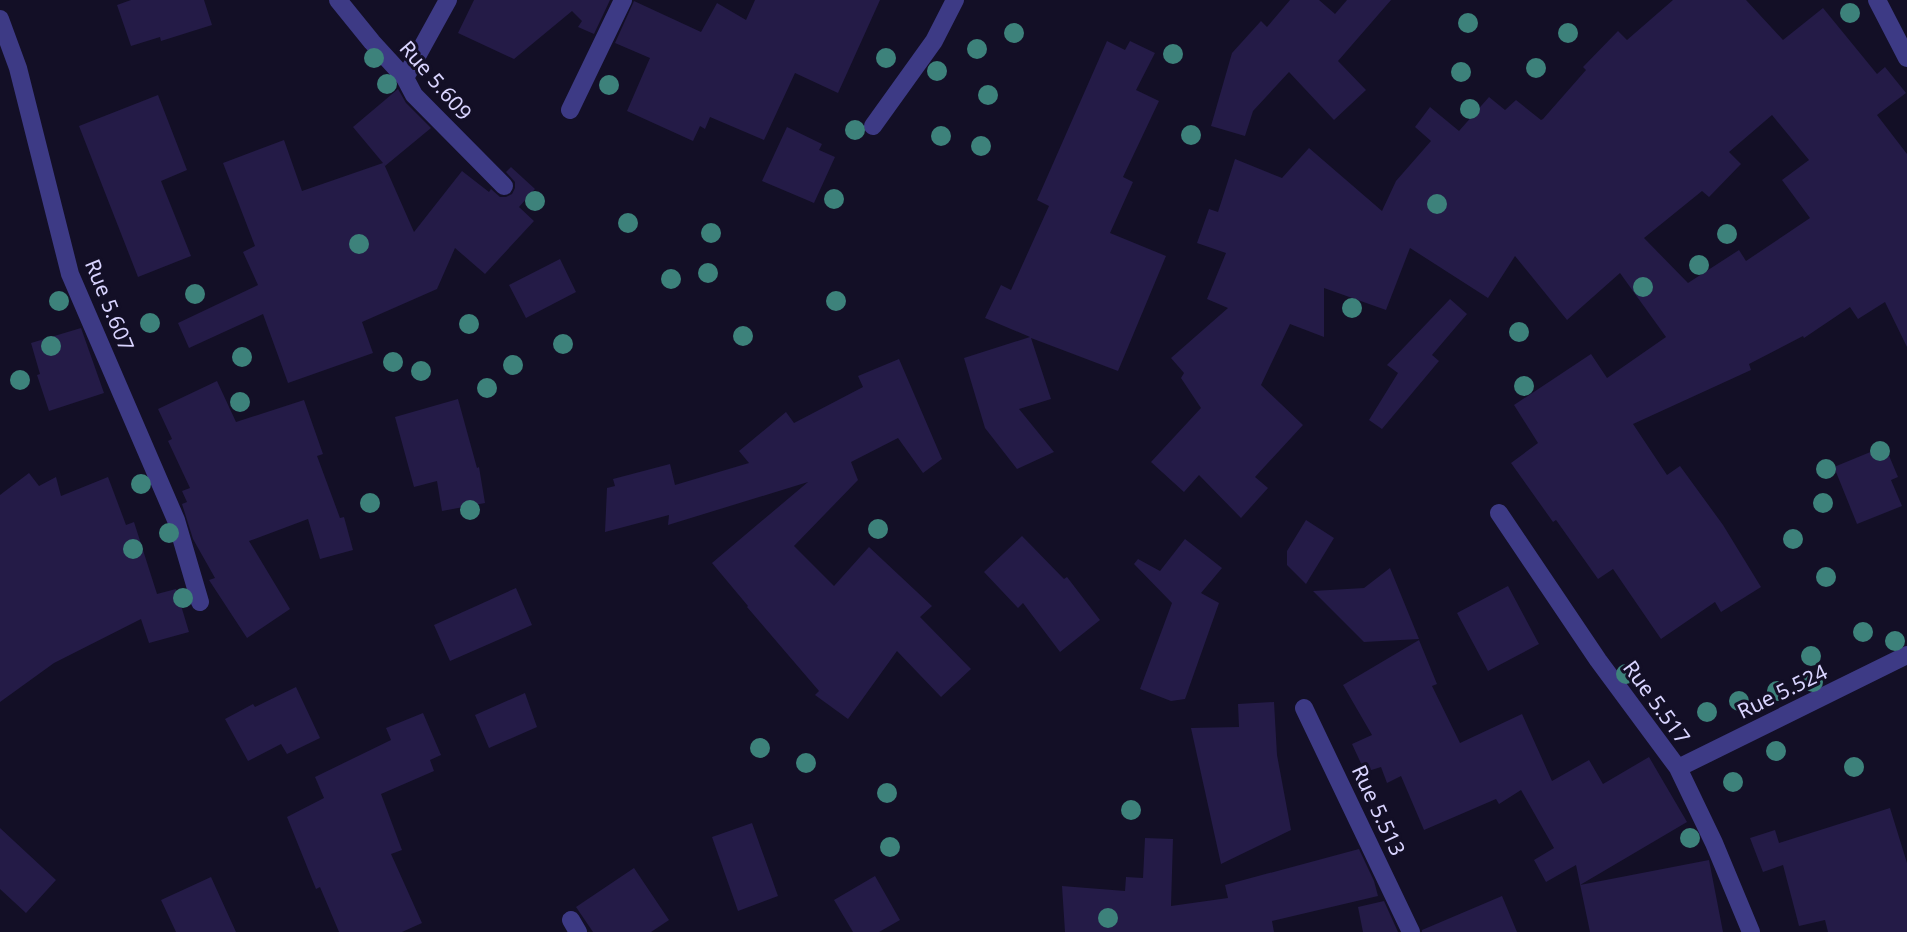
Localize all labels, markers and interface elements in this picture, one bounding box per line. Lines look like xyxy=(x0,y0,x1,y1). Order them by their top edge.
street label: Rue 5.609 xyxy=(394,34,478,126)
street label: Rue 5.607 xyxy=(79,255,141,355)
street label: Rue 5.517 xyxy=(1617,655,1697,749)
street label: Rue 5.524 xyxy=(1732,657,1832,725)
street label: Rue 5.513 xyxy=(1346,760,1412,860)

